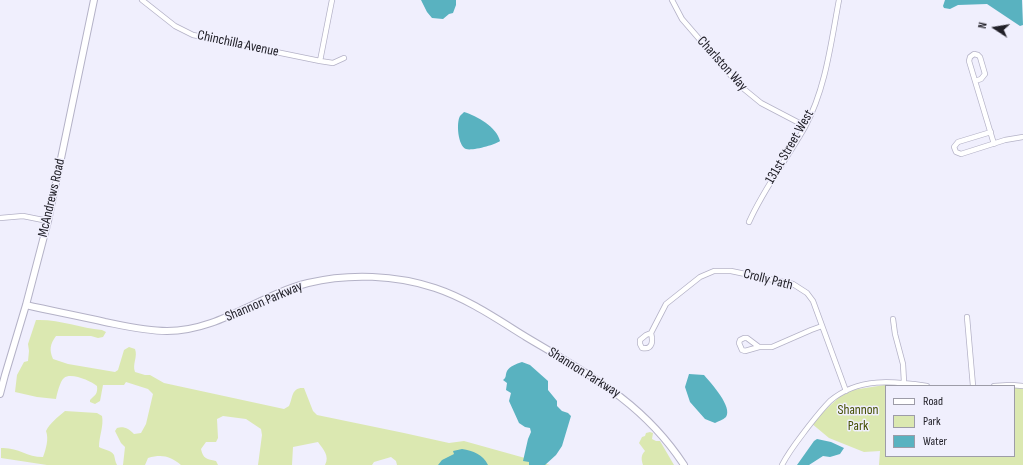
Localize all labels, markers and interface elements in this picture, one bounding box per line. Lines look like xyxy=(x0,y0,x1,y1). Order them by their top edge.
north arrow xyxy=(975,8,1015,48)
text: N xyxy=(976,21,990,30)
street label: Chinchilla Avenue xyxy=(196,27,280,61)
street label: Charlston Way xyxy=(693,33,751,95)
street label: 131st Street West xyxy=(762,107,818,187)
street label: McAndrews Road xyxy=(35,157,69,239)
street label: Crolly Path xyxy=(741,266,795,294)
street label: Shannon Parkway xyxy=(223,278,305,326)
street label: Shannon Parkway xyxy=(545,344,623,402)
legend xyxy=(885,385,1015,457)
text: Road xyxy=(923,394,943,409)
park label: Shannon Park xyxy=(837,402,879,434)
text: Park xyxy=(923,414,941,429)
text: Water xyxy=(923,434,947,449)

